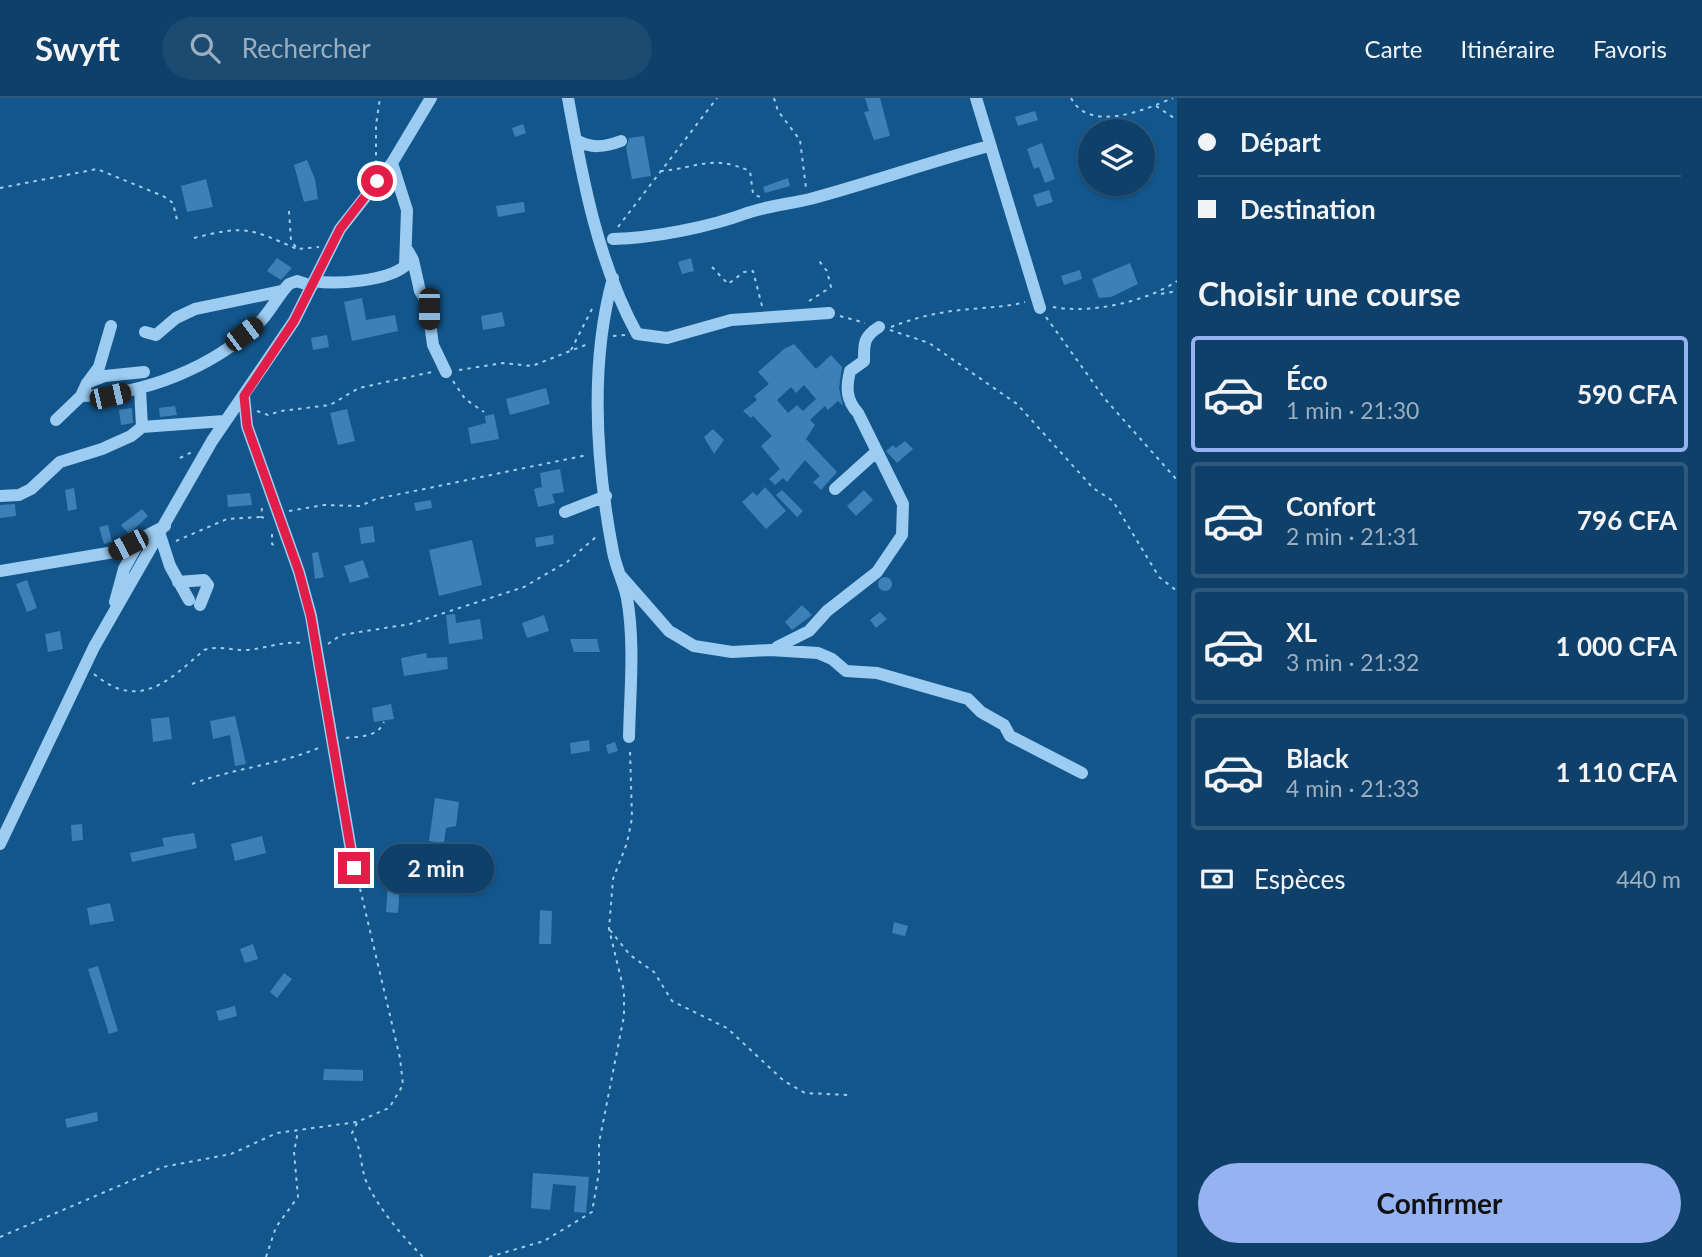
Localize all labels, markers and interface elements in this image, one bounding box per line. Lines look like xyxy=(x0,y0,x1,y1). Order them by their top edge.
search box xyxy=(162,17,652,80)
text: Swyft xyxy=(35,28,120,68)
icon: search xyxy=(186,29,224,67)
text: Rechercher xyxy=(242,32,371,64)
text: Carte xyxy=(1365,34,1423,63)
text: Itinéraire xyxy=(1461,34,1555,63)
text: Favoris xyxy=(1593,34,1667,63)
map controls xyxy=(1078,119,1155,196)
button: layers xyxy=(1078,119,1155,196)
text: Départ xyxy=(1240,126,1321,158)
route start xyxy=(361,165,393,197)
text: Destination xyxy=(1240,193,1376,225)
text: Choisir une course xyxy=(1198,274,1461,313)
car xyxy=(419,288,440,330)
car xyxy=(221,313,268,355)
icon: car xyxy=(1202,363,1265,426)
text: Éco xyxy=(1286,364,1328,396)
text: 590 CFA xyxy=(1577,378,1677,410)
car xyxy=(88,381,133,411)
text: 1 min · 21:30 xyxy=(1286,396,1419,424)
icon: car xyxy=(1202,489,1265,552)
text: Confort xyxy=(1286,490,1376,522)
text: 796 CFA xyxy=(1577,504,1677,536)
text: 2 min · 21:31 xyxy=(1286,522,1419,550)
car xyxy=(105,526,152,564)
icon: car xyxy=(1202,615,1265,678)
text: XL xyxy=(1286,616,1317,648)
text: 1 000 CFA xyxy=(1556,630,1677,662)
text: 3 min · 21:32 xyxy=(1286,648,1419,676)
icon: car xyxy=(1202,741,1265,804)
text: Black xyxy=(1286,742,1349,774)
text: 1 110 CFA xyxy=(1556,756,1677,788)
text: 4 min · 21:33 xyxy=(1286,774,1419,802)
callout: 2 min xyxy=(378,844,494,892)
route end xyxy=(338,852,370,884)
text: 2 min xyxy=(407,854,465,882)
icon: cash xyxy=(1198,860,1236,898)
text: Espèces xyxy=(1254,863,1346,895)
text: 440 m xyxy=(1616,865,1681,893)
button: Confirmer xyxy=(1198,1163,1681,1243)

